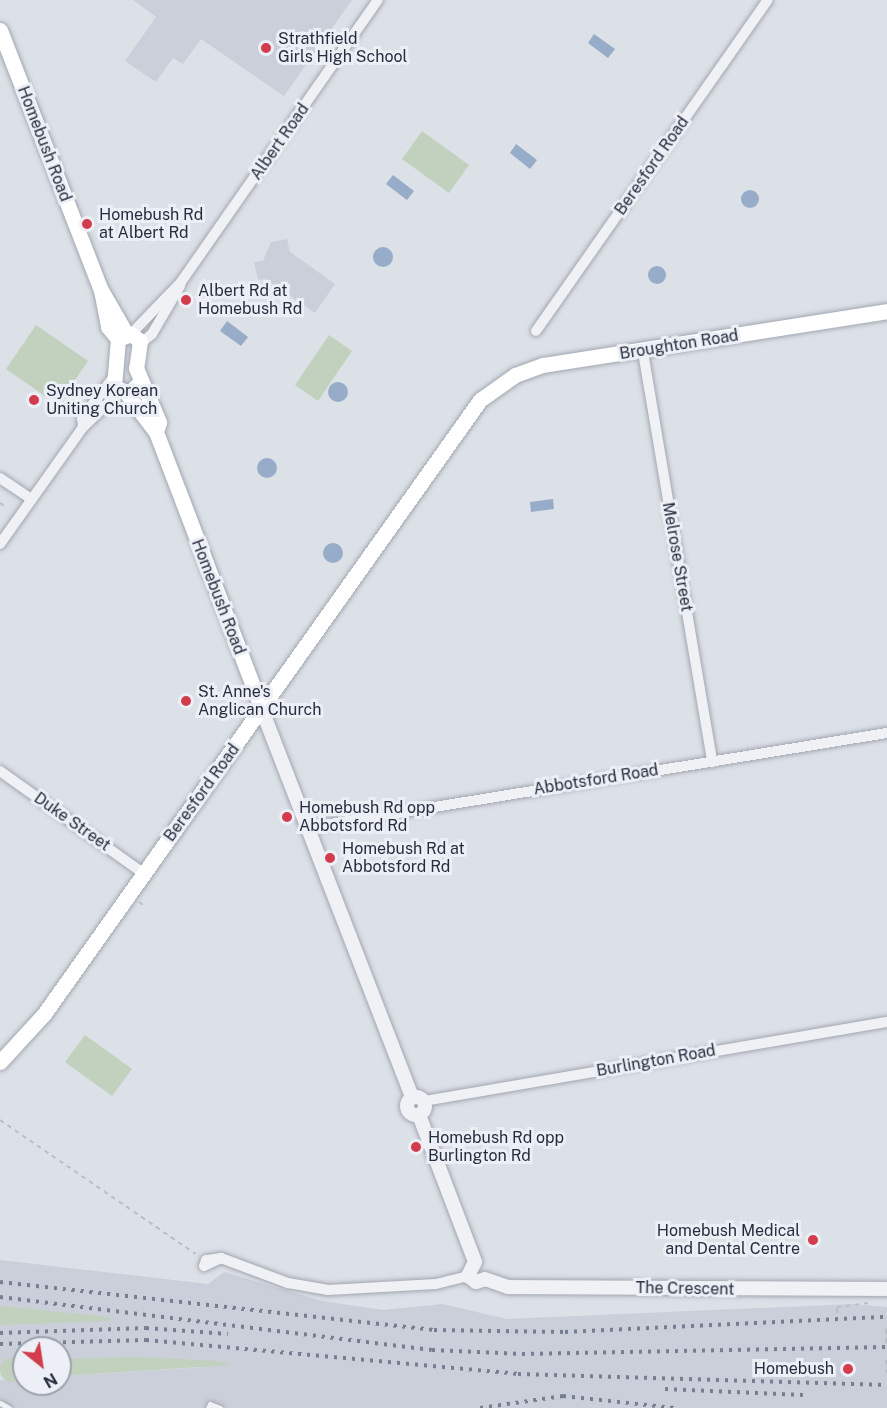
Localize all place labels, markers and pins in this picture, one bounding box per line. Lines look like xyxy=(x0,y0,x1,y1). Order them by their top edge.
place label: Strathfield Girls High School xyxy=(278,29,407,67)
marker: Strathfield Girls High School xyxy=(259,41,273,55)
place label: Homebush Rd at Albert Rd xyxy=(99,205,203,243)
marker: Homebush Rd at Albert Rd xyxy=(80,217,94,231)
place label: Albert Rd at Homebush Rd xyxy=(198,281,302,319)
marker: Albert Rd at Homebush Rd xyxy=(179,293,193,307)
place label: Sydney Korean Uniting Church xyxy=(46,381,158,419)
marker: Sydney Korean Uniting Church xyxy=(27,393,41,407)
place label: St. Anne's Anglican Church xyxy=(198,682,321,720)
marker: St. Anne's Anglican Church xyxy=(179,694,193,708)
place label: Homebush Rd opp Abbotsford Rd xyxy=(299,798,435,836)
marker: Homebush Rd opp Abbotsford Rd xyxy=(280,810,294,824)
place label: Homebush Rd at Abbotsford Rd xyxy=(342,839,465,877)
marker: Homebush Rd at Abbotsford Rd xyxy=(323,851,337,865)
place label: Homebush Rd opp Burlington Rd xyxy=(428,1128,564,1166)
marker: Homebush Rd opp Burlington Rd xyxy=(409,1140,423,1154)
place label: Homebush Medical and Dental Centre xyxy=(657,1221,800,1259)
marker: Homebush Medical and Dental Centre xyxy=(804,1231,822,1249)
place label: Homebush xyxy=(754,1359,834,1379)
marker: Homebush xyxy=(839,1360,857,1378)

